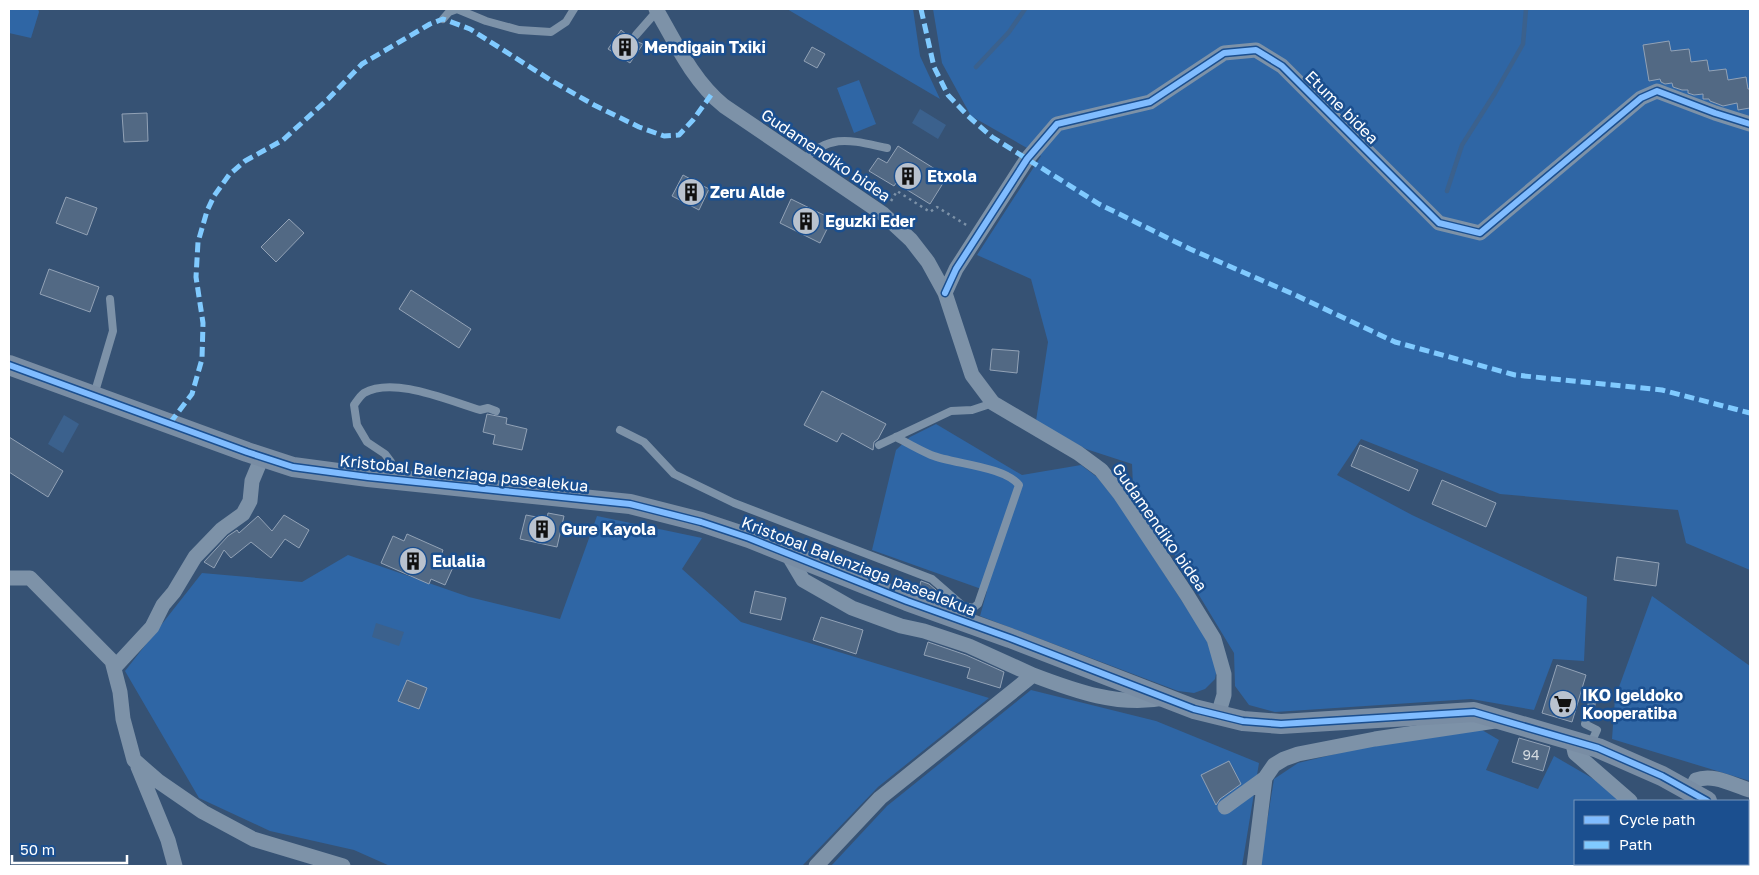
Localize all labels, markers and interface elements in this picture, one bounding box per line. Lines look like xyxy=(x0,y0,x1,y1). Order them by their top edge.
building icon: Mendigain Txiki xyxy=(610,32,640,62)
place label: Mendigain Txiki xyxy=(644,37,766,57)
street label: Etume bidea xyxy=(1301,66,1383,148)
street label: Gudamendiko bidea xyxy=(757,104,895,206)
building icon: Etxola xyxy=(893,161,923,191)
place label: Etxola xyxy=(927,166,977,186)
building icon: Zeru Alde xyxy=(676,177,706,207)
place label: Zeru Alde xyxy=(710,182,785,202)
building icon: Eguzki Eder xyxy=(791,206,821,236)
place label: Eguzki Eder xyxy=(825,211,916,231)
street label: Kristobal Balenziaga pasealekua xyxy=(339,450,589,496)
street label: Gudamendiko bidea xyxy=(1108,459,1212,595)
street label: Kristobal Balenziaga pasealekua xyxy=(739,512,979,620)
building icon: Gure Kayola xyxy=(527,514,557,544)
place label: Gure Kayola xyxy=(561,519,656,539)
building icon: Eulalia xyxy=(398,546,428,576)
place label: Eulalia xyxy=(432,551,485,571)
place label: IKO Igeldoko Kooperatiba xyxy=(1582,685,1683,723)
supermarket icon: IKO Igeldoko Kooperatiba xyxy=(1548,689,1578,719)
house number: 94 xyxy=(1522,746,1540,763)
legend xyxy=(1574,800,1749,865)
text: Cycle path xyxy=(1619,810,1695,828)
scale bar xyxy=(12,832,128,864)
text: Path xyxy=(1619,835,1652,853)
text: 50 m xyxy=(20,840,55,858)

